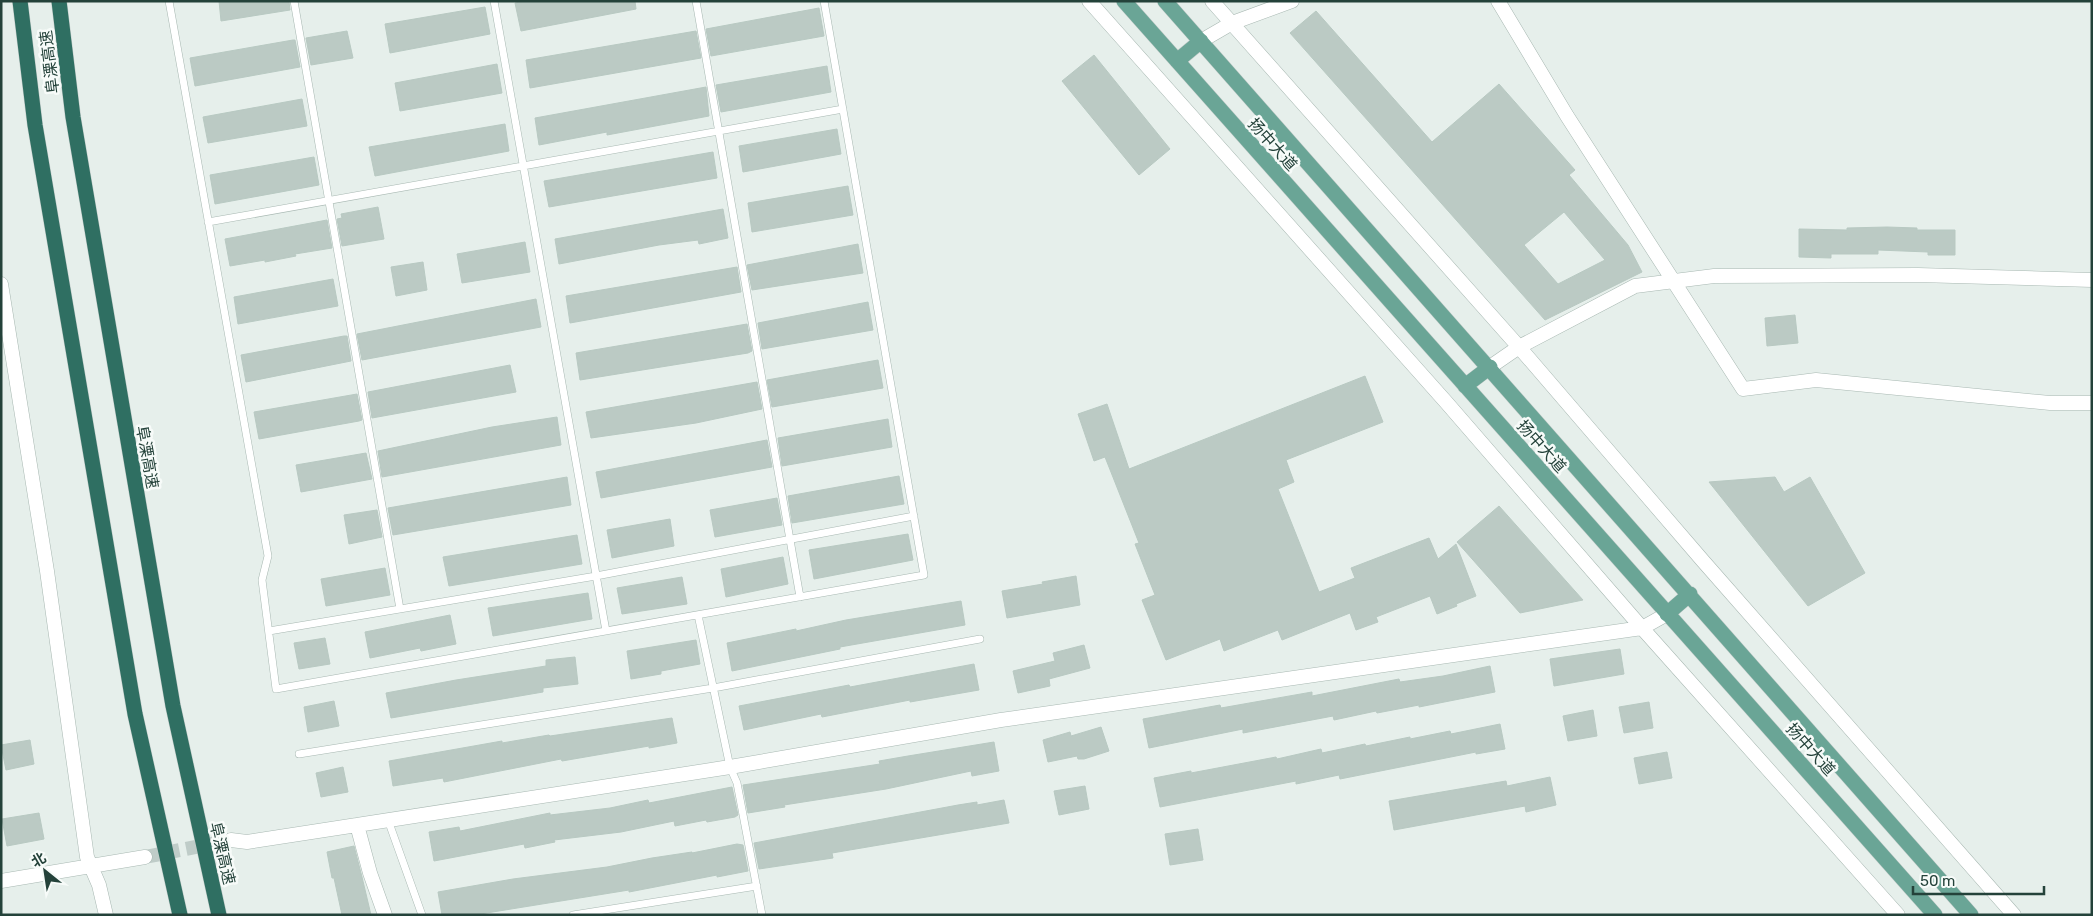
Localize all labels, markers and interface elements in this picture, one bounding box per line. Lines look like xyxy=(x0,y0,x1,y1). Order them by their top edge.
street label: 阜溧高速 xyxy=(36,29,63,95)
street label: 扬中大道 xyxy=(1244,114,1301,174)
street label: 扬中大道 xyxy=(1513,416,1570,476)
street label: 阜溧高速 xyxy=(133,424,162,490)
street label: 扬中大道 xyxy=(1782,719,1839,779)
street label: 阜溧高速 xyxy=(206,820,239,886)
north arrow xyxy=(20,846,70,896)
text: 北 xyxy=(28,849,49,871)
scale bar xyxy=(1913,864,2044,896)
text: 50 m xyxy=(1920,872,1955,890)

